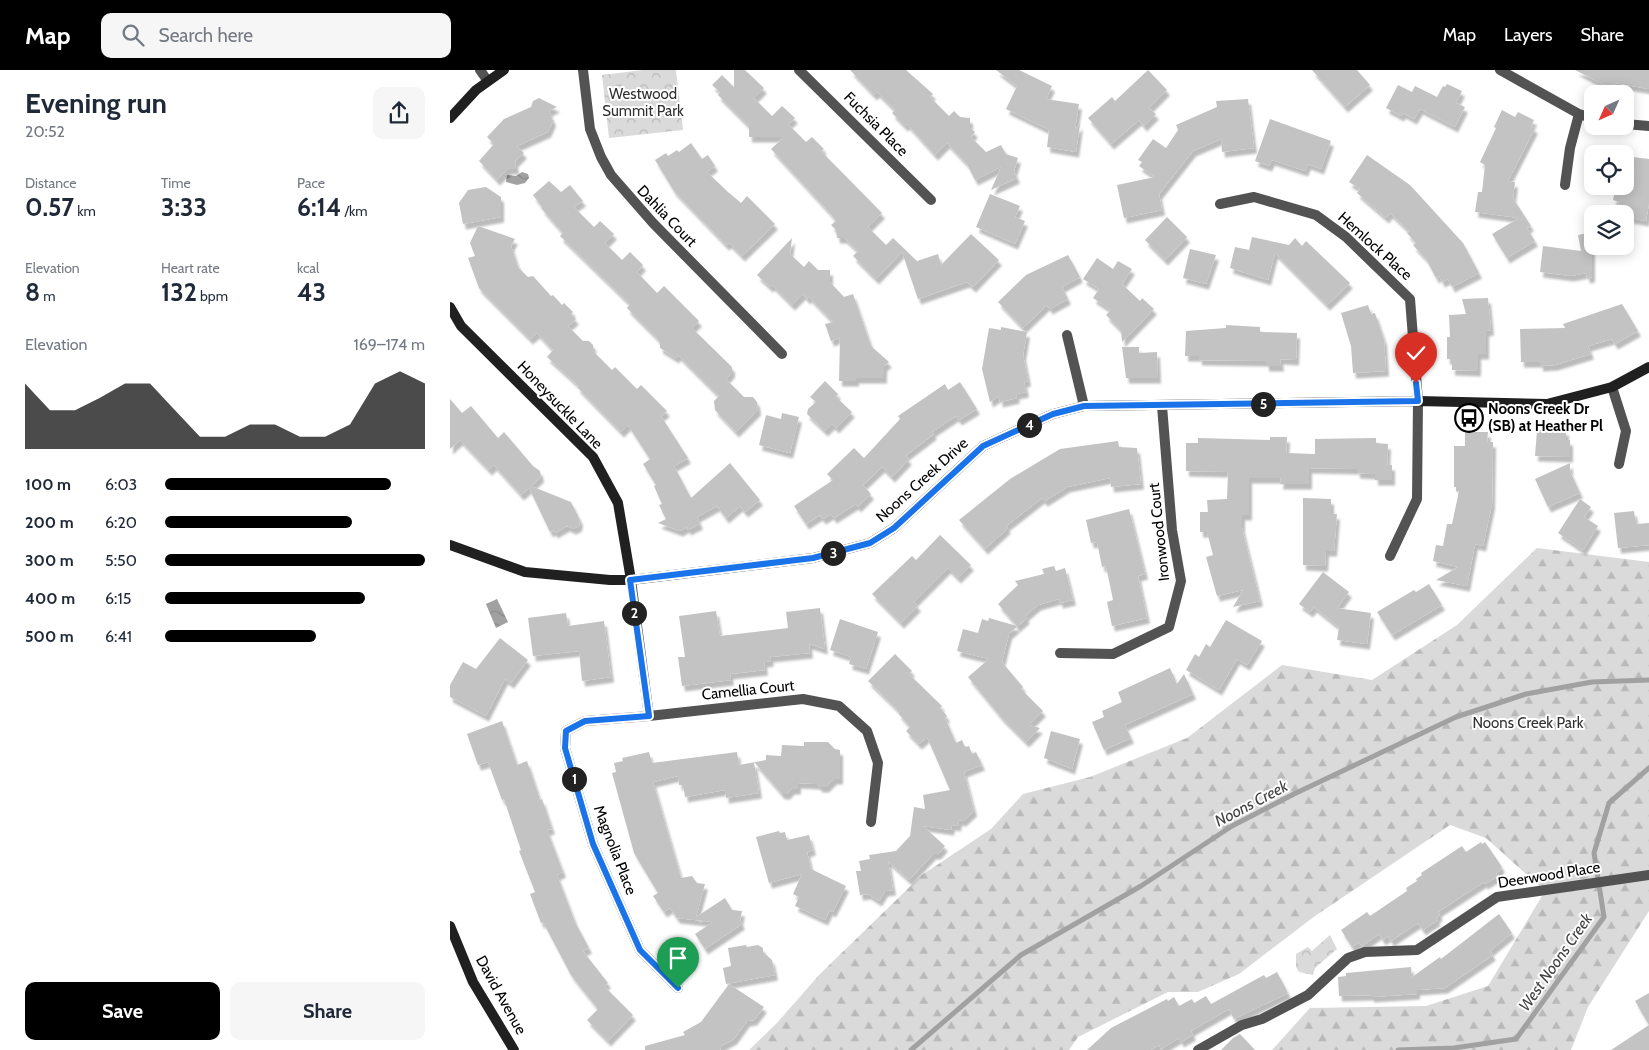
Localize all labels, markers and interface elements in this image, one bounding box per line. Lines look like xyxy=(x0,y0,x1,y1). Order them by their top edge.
search box xyxy=(101,13,451,58)
text: Map xyxy=(25,21,71,50)
icon: search xyxy=(119,21,147,49)
text: Search here xyxy=(159,24,253,47)
text: Map xyxy=(1443,24,1476,46)
text: Layers xyxy=(1504,24,1553,46)
text: Share xyxy=(1581,24,1624,46)
park label: Westwood Summit Park xyxy=(602,85,684,120)
north arrow xyxy=(1584,85,1634,135)
map controls xyxy=(1584,85,1634,255)
text: Evening run xyxy=(25,86,167,120)
button: share xyxy=(373,87,425,139)
street label: Fuchsia Place xyxy=(840,88,912,160)
text: 20:52 xyxy=(25,122,65,141)
button: locate xyxy=(1584,145,1634,195)
text: Distance xyxy=(25,174,77,192)
text: Time xyxy=(161,174,191,192)
text: Pace xyxy=(297,174,325,192)
street label: Dahlia Court xyxy=(633,182,701,250)
text: 0.57 xyxy=(25,192,74,222)
text: 3:33 xyxy=(161,192,207,222)
text: 6:14 xyxy=(297,192,341,222)
text: km xyxy=(74,202,96,220)
text: /km xyxy=(341,202,368,220)
button: layers xyxy=(1584,205,1634,255)
street label: Hemlock Place xyxy=(1334,208,1416,284)
text: Elevation xyxy=(25,259,80,277)
text: Heart rate xyxy=(161,259,220,277)
text: kcal xyxy=(297,259,319,277)
text: 8 xyxy=(25,277,40,307)
text: 132 xyxy=(161,277,197,307)
text: 43 xyxy=(297,277,326,307)
text: m xyxy=(40,287,56,305)
text: bpm xyxy=(197,287,228,305)
pin xyxy=(1395,332,1437,383)
text: Elevation xyxy=(25,335,88,354)
text: 169–174 m xyxy=(354,335,425,354)
icon: check xyxy=(1402,339,1430,367)
street label: Honeysuckle Lane xyxy=(514,357,607,453)
pin: 5 xyxy=(1250,392,1276,416)
text: 5 xyxy=(1260,395,1267,413)
place label: Noons Creek Dr (SB) at Heather Pl xyxy=(1488,400,1603,435)
bus stop icon: Noons Creek Dr (SB) at Heather Pl xyxy=(1454,403,1484,433)
pin: 4 xyxy=(1016,412,1042,438)
text: 4 xyxy=(1025,416,1034,434)
street label: Noons Creek Drive xyxy=(872,434,972,526)
text: 100 m xyxy=(25,475,71,494)
text: 6:03 xyxy=(105,475,137,494)
street label: Ironwood Court xyxy=(1145,482,1173,582)
text: 200 m xyxy=(25,513,74,532)
text: 6:20 xyxy=(105,513,137,532)
pin: 3 xyxy=(820,540,846,566)
text: 3 xyxy=(830,544,837,562)
text: 300 m xyxy=(25,551,74,570)
text: 5:50 xyxy=(105,551,137,570)
text: 400 m xyxy=(25,589,75,608)
text: 6:15 xyxy=(105,589,131,608)
pin: 2 xyxy=(622,600,646,626)
text: 2 xyxy=(631,604,638,622)
text: 500 m xyxy=(25,627,74,646)
text: 6:41 xyxy=(105,627,132,646)
street label: Camellia Court xyxy=(701,676,795,704)
park label: Noons Creek Park xyxy=(1473,714,1584,732)
pin: 1 xyxy=(562,766,586,792)
text: 1 xyxy=(572,770,577,788)
water label: Noons Creek xyxy=(1212,776,1292,831)
street label: Magnolia Place xyxy=(590,803,640,898)
street label: Deerwood Place xyxy=(1496,858,1602,892)
water label: West Noons Creek xyxy=(1515,909,1597,1015)
pin xyxy=(657,937,699,988)
icon: arrive xyxy=(664,944,692,972)
street label: David Avenue xyxy=(472,952,530,1038)
button: Save xyxy=(25,982,220,1040)
button: Share xyxy=(230,982,425,1040)

